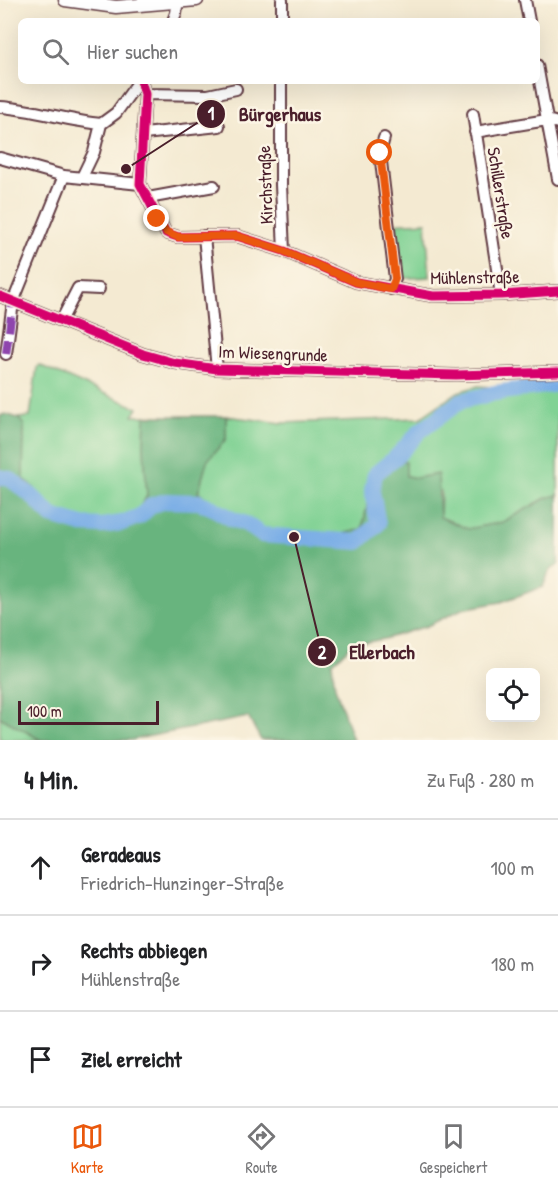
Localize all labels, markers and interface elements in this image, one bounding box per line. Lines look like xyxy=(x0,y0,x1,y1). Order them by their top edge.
search box xyxy=(18,18,540,84)
icon: search xyxy=(39,35,72,68)
text: Hier suchen xyxy=(87,36,178,66)
callout: Bürgerhaus xyxy=(196,95,333,133)
text: Bürgerhaus xyxy=(239,100,321,128)
text: 1 xyxy=(208,101,215,126)
route start xyxy=(366,139,392,165)
street label: Kirchstraße xyxy=(251,145,279,225)
street label: Schillerstraße xyxy=(481,145,521,241)
route end xyxy=(143,205,169,231)
street label: Mühlenstraße xyxy=(430,264,520,290)
street label: Im Wiesengrunde xyxy=(218,339,328,367)
callout: Ellerbach xyxy=(307,633,426,671)
text: Ellerbach xyxy=(349,638,415,665)
text: 2 xyxy=(318,640,327,665)
map controls xyxy=(486,668,540,722)
button: locate xyxy=(486,668,540,722)
scale bar xyxy=(18,698,159,726)
text: 100 m xyxy=(27,700,62,722)
text: 4 Min. xyxy=(24,762,78,797)
text: Zu Fuß · 280 m xyxy=(427,766,534,793)
text: Geradeaus xyxy=(81,839,161,869)
icon: ahead xyxy=(24,851,57,884)
text: 100 m xyxy=(491,854,534,881)
text: Friedrich-Hunzinger-Straße xyxy=(81,869,284,896)
text: Rechts abbiegen xyxy=(81,935,208,965)
icon: right xyxy=(24,947,57,980)
text: 180 m xyxy=(491,950,534,977)
text: Mühlenstraße xyxy=(81,965,180,992)
icon: arrive xyxy=(24,1043,57,1076)
text: Ziel erreicht xyxy=(81,1044,181,1074)
tab: Karte xyxy=(71,1120,104,1178)
tab: Route xyxy=(245,1120,278,1178)
tab: Gespeichert xyxy=(419,1120,487,1178)

